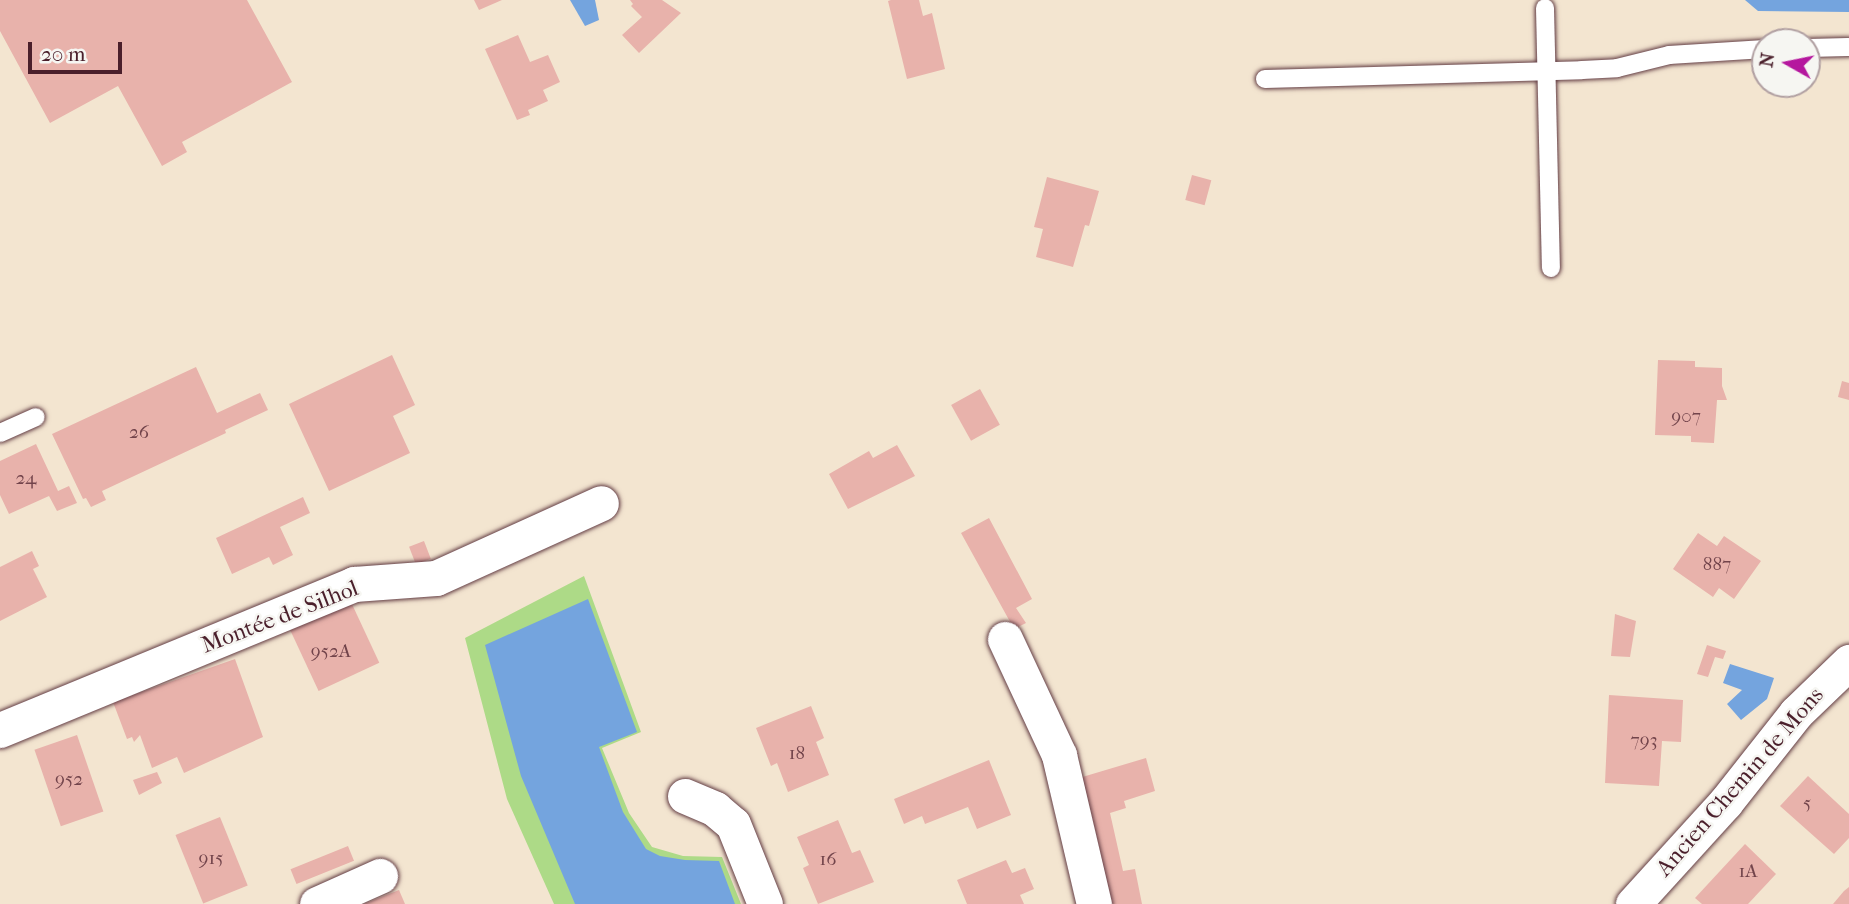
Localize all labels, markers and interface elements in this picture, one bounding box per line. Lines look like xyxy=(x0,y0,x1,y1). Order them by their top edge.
scale bar xyxy=(32,28,126,72)
north arrow xyxy=(1751,28,1821,98)
text: 20 m xyxy=(41,42,85,66)
text: N xyxy=(1755,51,1779,69)
house number: 907 xyxy=(1671,406,1701,428)
house number: 26 xyxy=(129,422,149,444)
house number: 24 xyxy=(16,468,36,490)
house number: 887 xyxy=(1703,554,1731,576)
street label: Montée de Silhol xyxy=(198,574,362,660)
house number: 952A xyxy=(311,641,351,663)
street label: Ancien Chemin de Mons xyxy=(1650,682,1830,882)
house number: 793 xyxy=(1631,730,1657,752)
house number: 18 xyxy=(789,743,805,765)
house number: 952 xyxy=(55,769,83,791)
house number: 5 xyxy=(1803,793,1811,815)
house number: 915 xyxy=(199,848,223,870)
house number: 16 xyxy=(820,849,836,871)
house number: 1A xyxy=(1738,861,1758,883)

